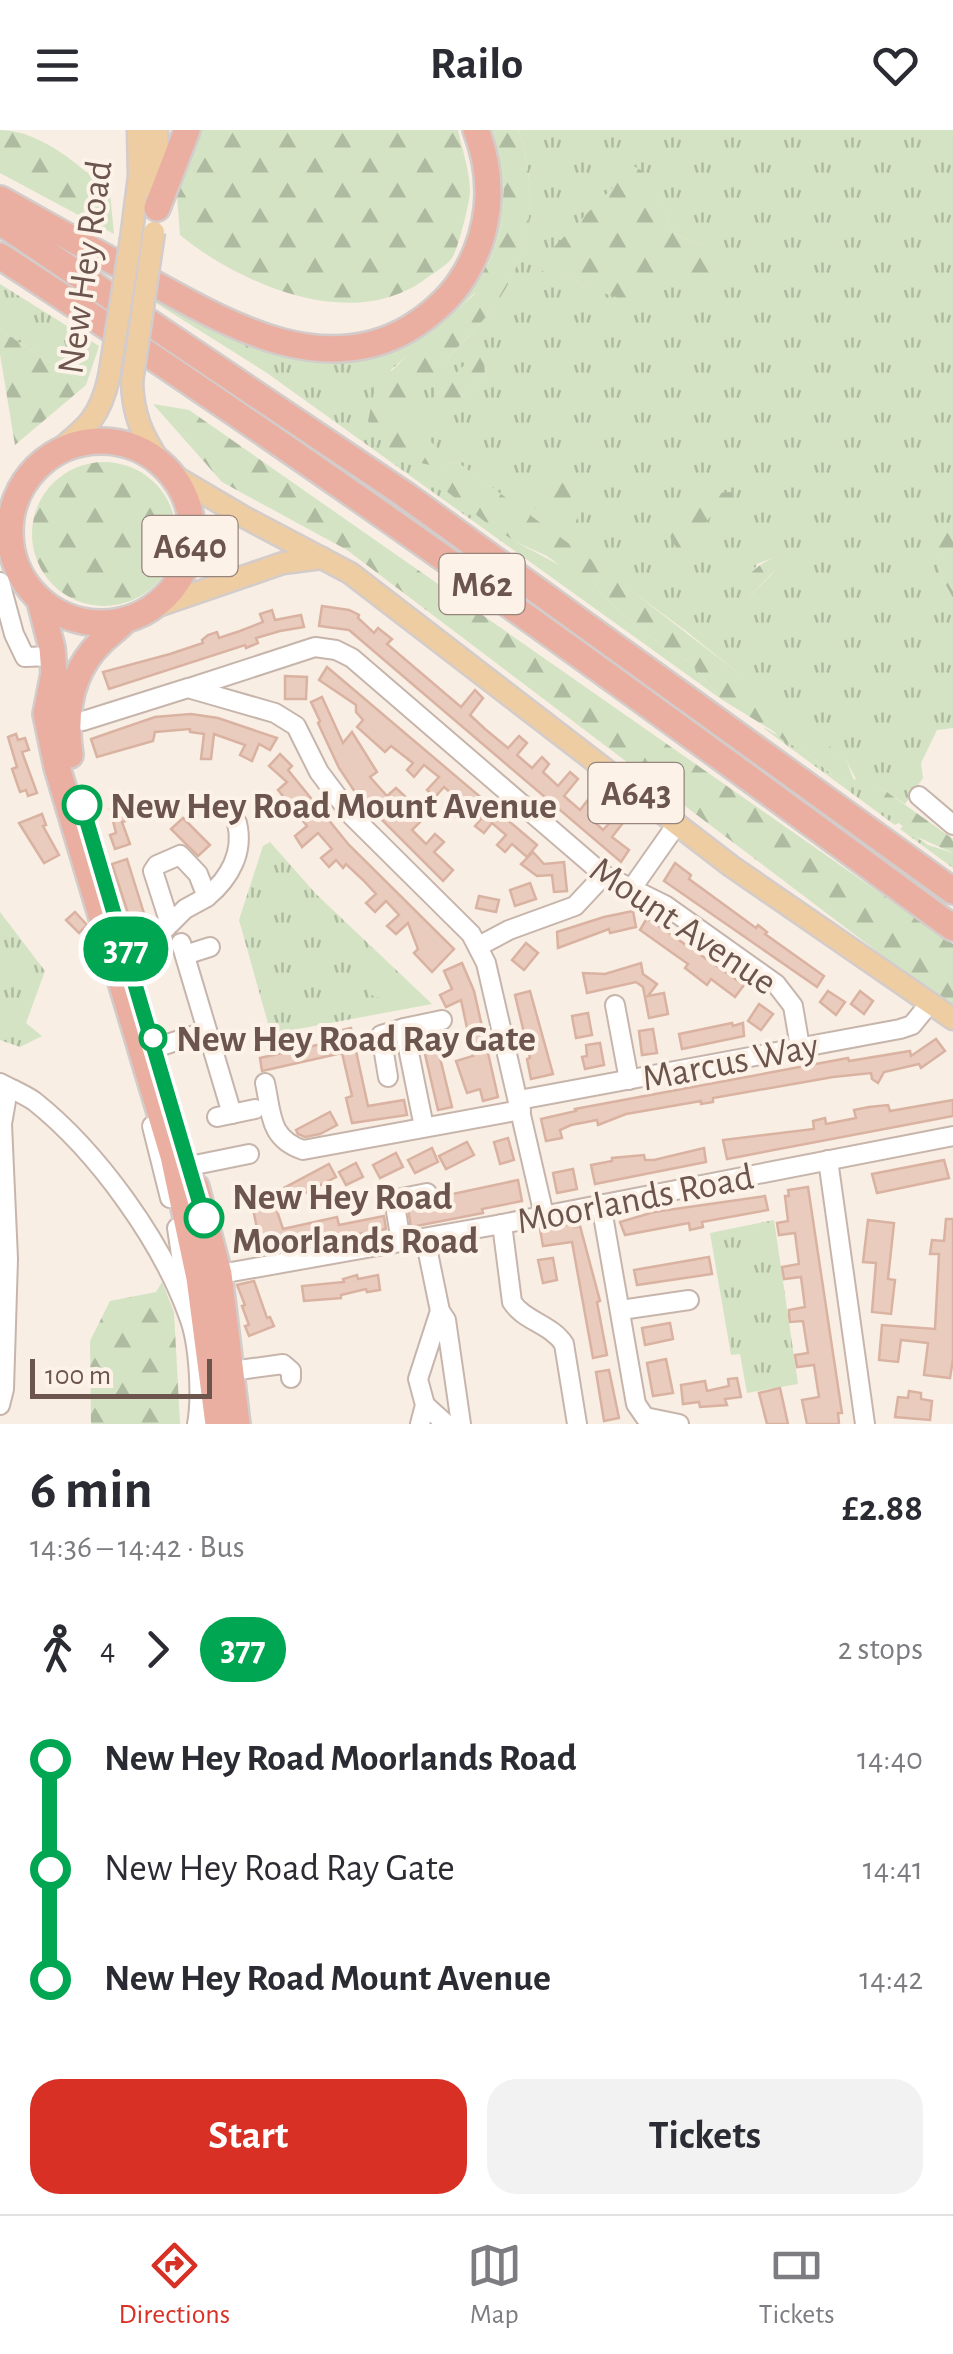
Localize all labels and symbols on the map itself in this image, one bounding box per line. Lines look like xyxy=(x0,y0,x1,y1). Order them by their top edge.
street label: New Hey Road xyxy=(52,158,120,377)
road number: A640 xyxy=(142,516,238,576)
road number: M62 xyxy=(440,554,524,614)
road number: A643 xyxy=(588,763,684,823)
marker: New Hey Road Mount Avenue xyxy=(63,786,101,824)
place label: New Hey Road Mount Avenue xyxy=(110,788,557,826)
street label: Mount Avenue xyxy=(583,851,783,1003)
line badge: 377 xyxy=(68,916,184,982)
place label: New Hey Road Ray Gate xyxy=(176,1021,536,1059)
marker: New Hey Road Ray Gate xyxy=(140,1025,166,1051)
street label: Marcus Way xyxy=(639,1027,822,1099)
street label: Moorlands Road xyxy=(514,1158,757,1242)
place label: New Hey Road Moorlands Road xyxy=(232,1179,479,1261)
marker: New Hey Road Moorlands Road xyxy=(185,1199,223,1237)
scale bar xyxy=(30,1354,212,1398)

